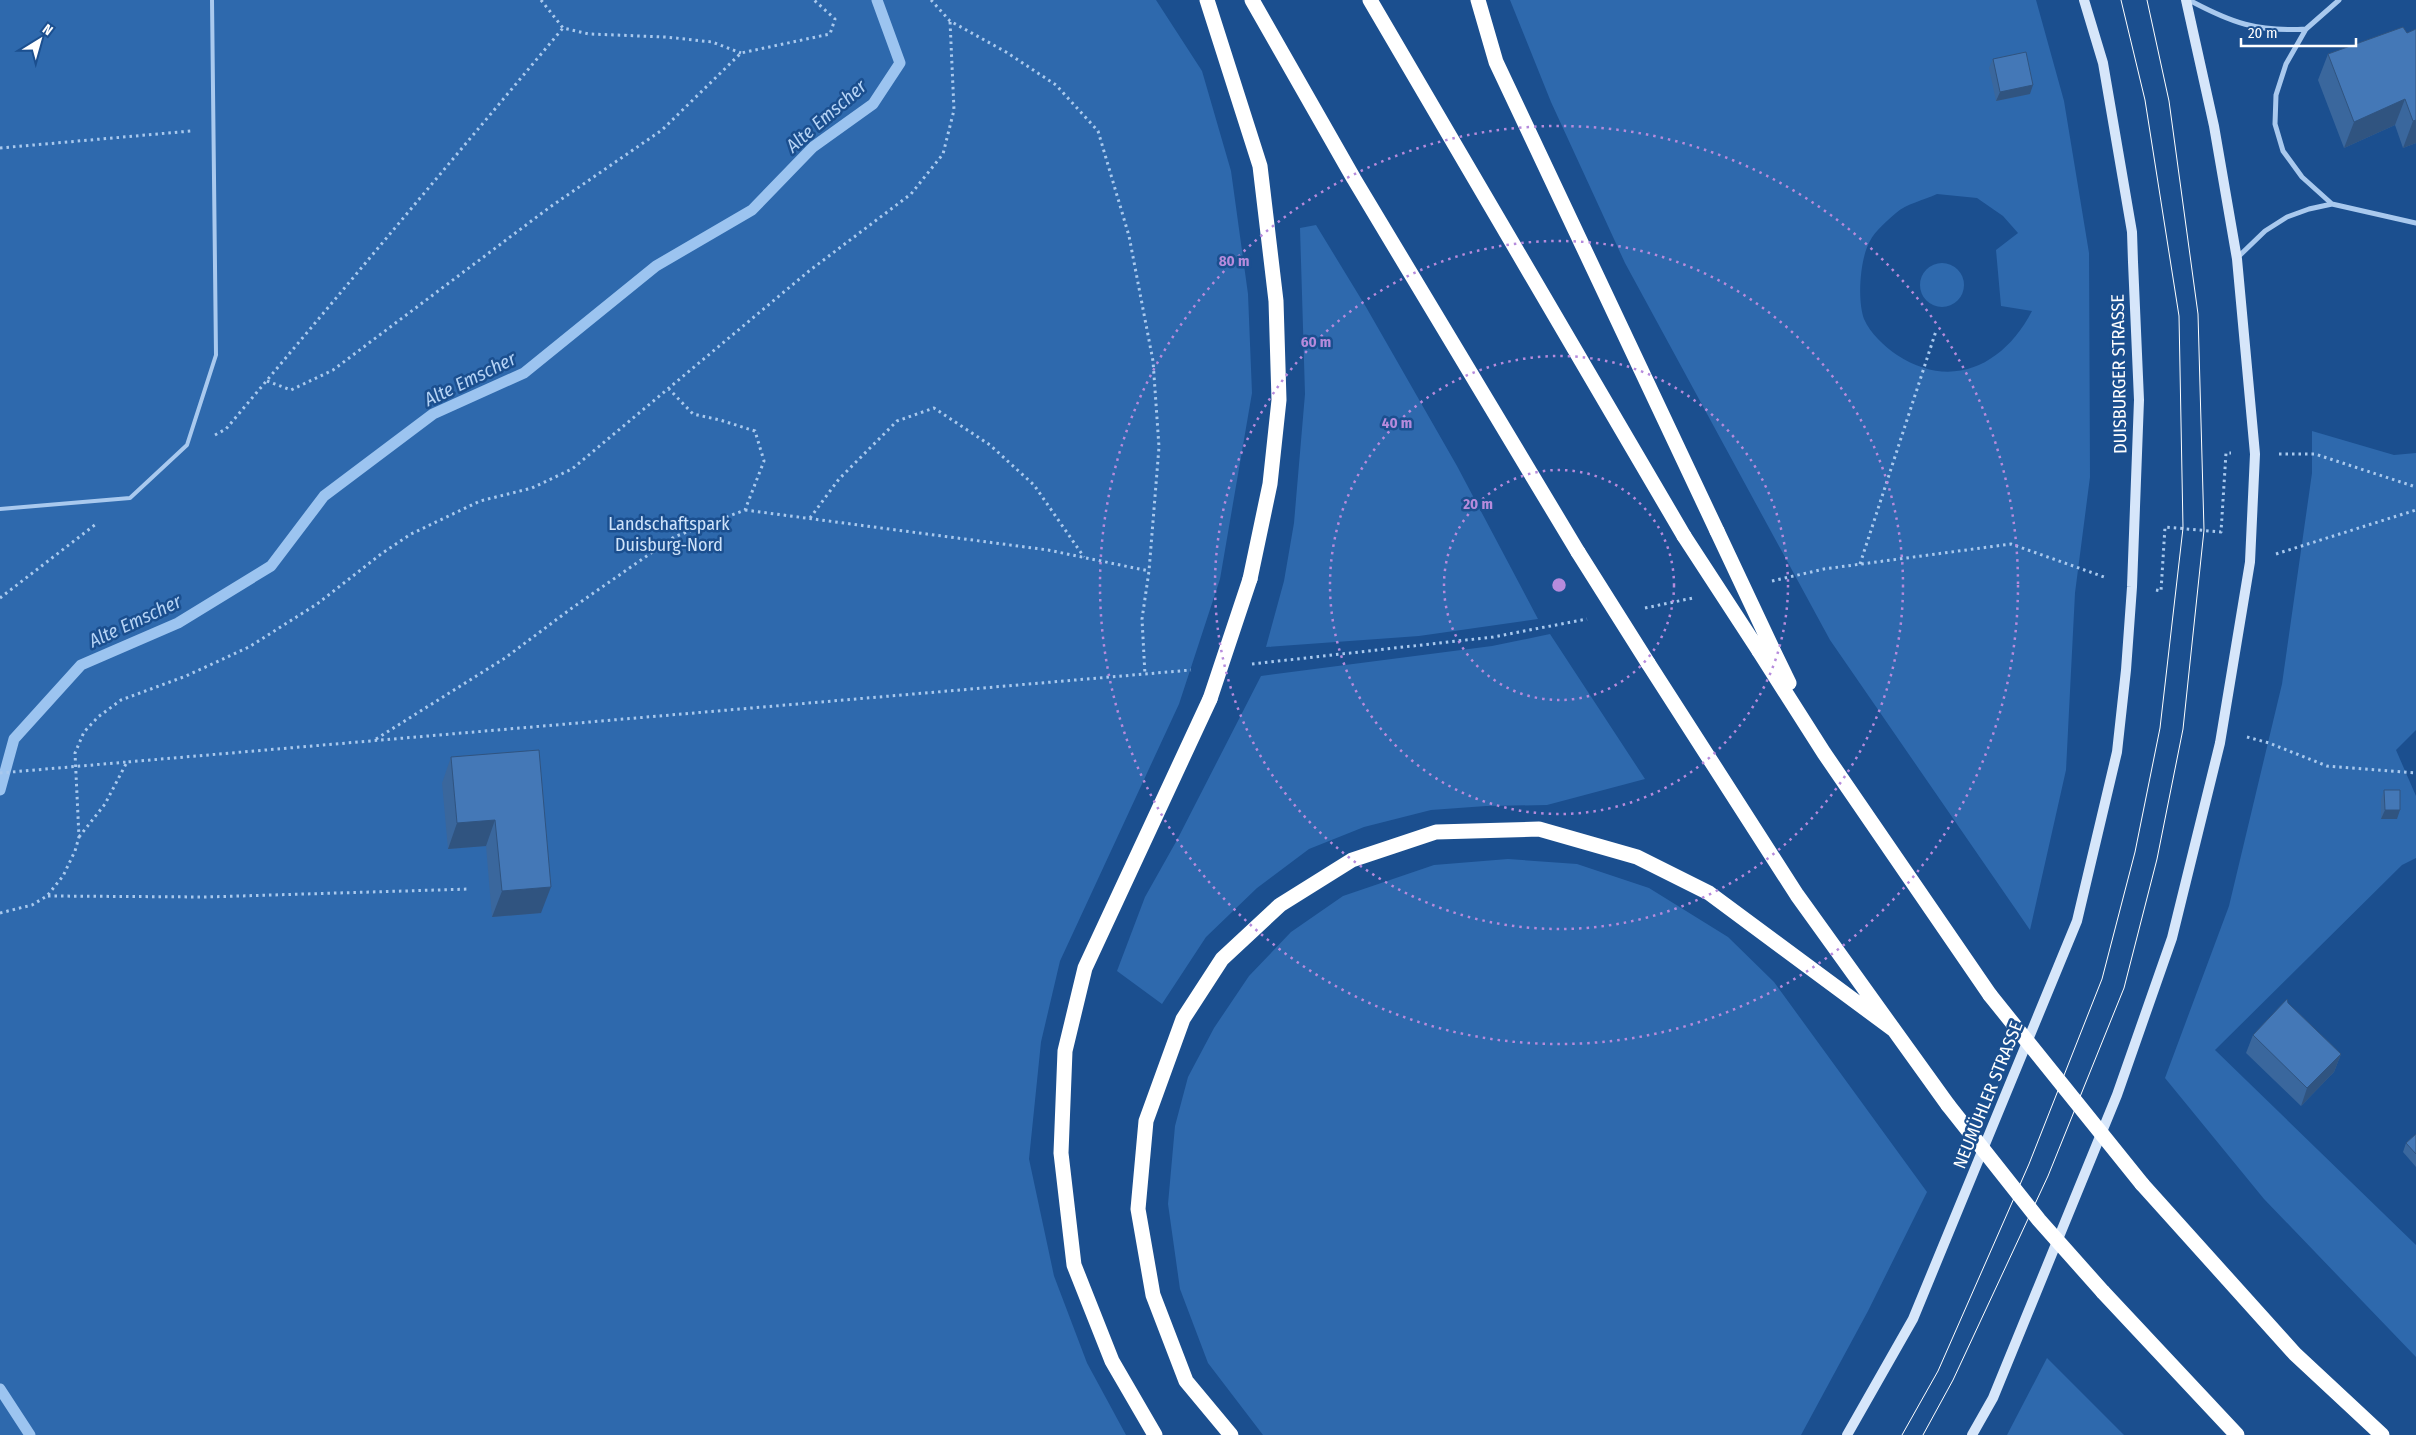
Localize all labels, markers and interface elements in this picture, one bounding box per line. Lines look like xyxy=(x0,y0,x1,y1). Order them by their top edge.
north arrow xyxy=(15,15,65,65)
scale bar xyxy=(2241,15,2356,47)
text: N xyxy=(39,21,56,39)
text: 20 m xyxy=(2248,24,2278,42)
water label: Alte Emscher xyxy=(780,74,872,158)
text: 80 m xyxy=(1219,252,1249,270)
street label: DUISBURGER STRASSE xyxy=(2107,294,2131,454)
text: 60 m xyxy=(1301,333,1331,351)
water label: Alte Emscher xyxy=(420,346,521,411)
text: 40 m xyxy=(1382,414,1412,432)
text: 20 m xyxy=(1462,495,1493,513)
park label: Landschaftspark Duisburg-Nord xyxy=(608,513,730,556)
centre of rings xyxy=(1550,576,1568,594)
water label: Alte Emscher xyxy=(84,589,186,653)
street label: NEUMÜHLER STRASSE xyxy=(1948,1018,2028,1172)

